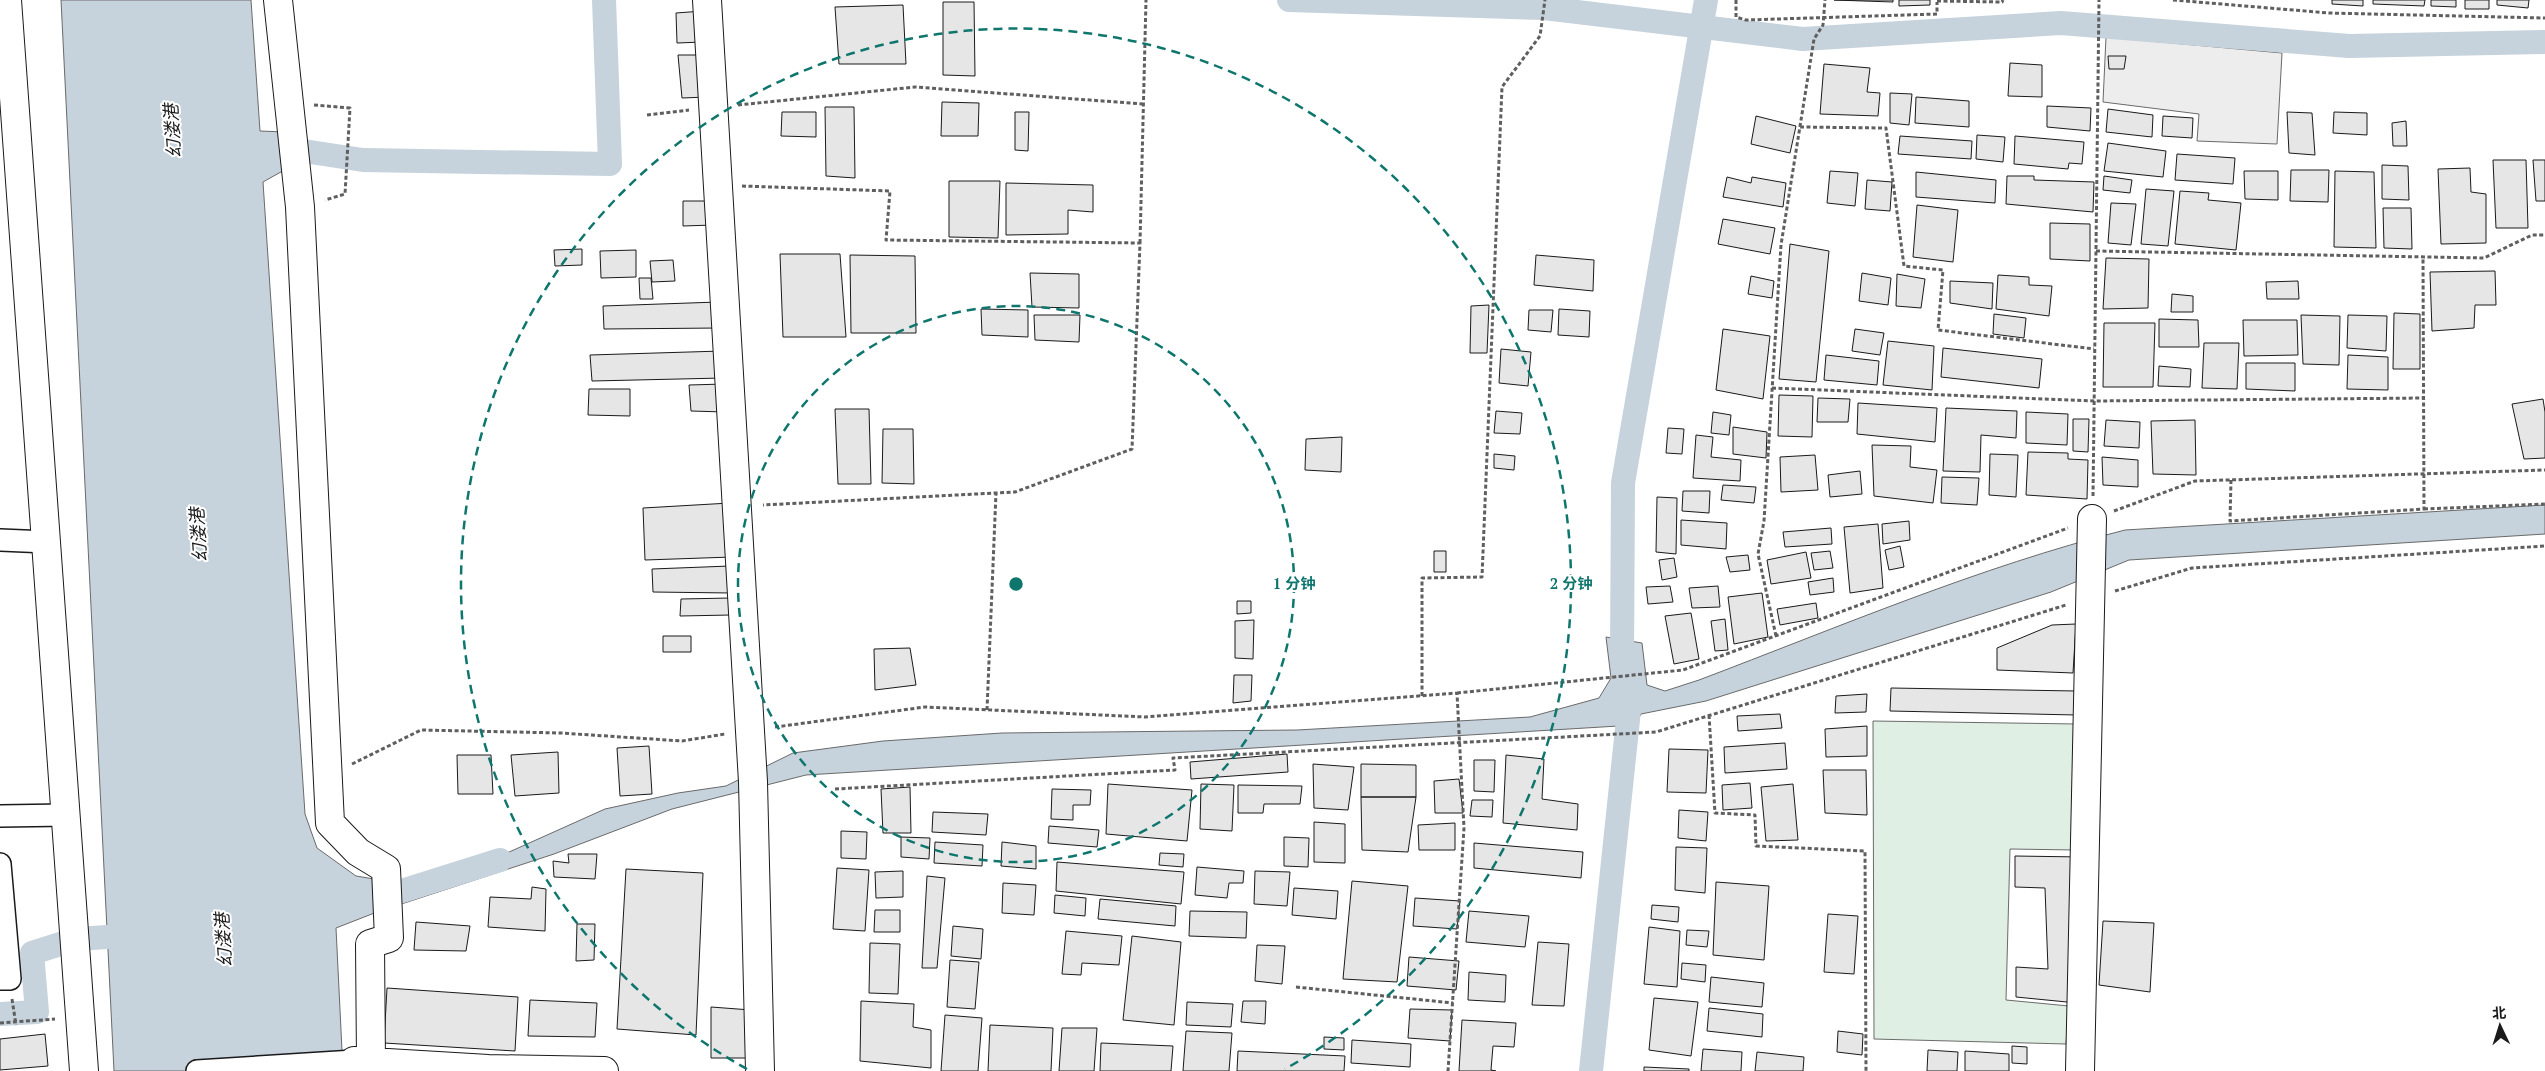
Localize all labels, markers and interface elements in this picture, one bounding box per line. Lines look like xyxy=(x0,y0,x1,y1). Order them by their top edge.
water label: 幻溇港 xyxy=(158,100,186,159)
water label: 幻溇港 xyxy=(184,504,212,563)
text: 1 分钟 xyxy=(1273,573,1315,593)
text: 2 分钟 xyxy=(1550,573,1592,593)
centre of rings xyxy=(1007,575,1025,593)
water label: 幻溇港 xyxy=(209,909,237,968)
north arrow xyxy=(2475,1001,2525,1051)
text: 北 xyxy=(2491,1003,2507,1022)

